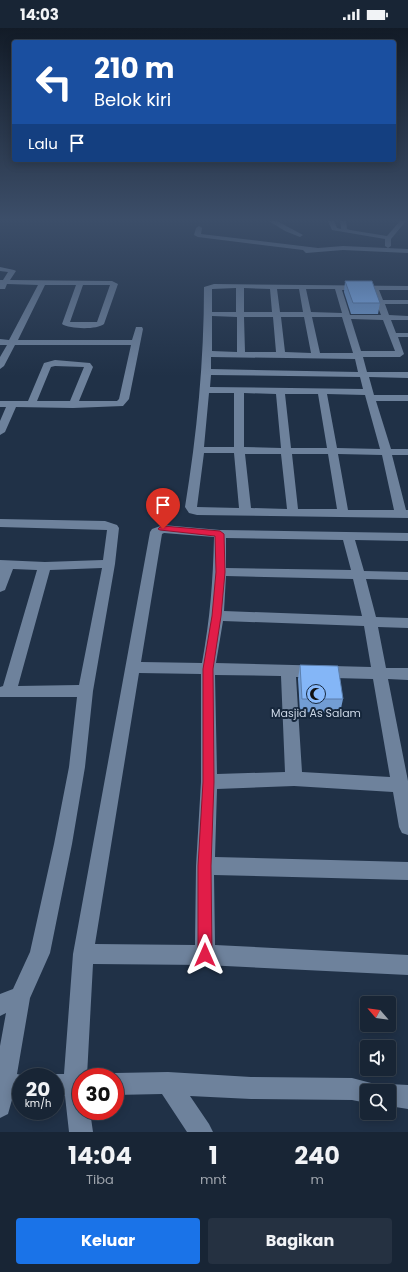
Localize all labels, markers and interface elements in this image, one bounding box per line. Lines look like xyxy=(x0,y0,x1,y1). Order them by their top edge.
text: 14:03 xyxy=(20,4,59,25)
text: 210 m xyxy=(94,49,174,88)
icon: left xyxy=(28,56,80,108)
text: Belok kiri xyxy=(94,87,171,112)
icon: arrive xyxy=(66,132,88,154)
text: Lalu xyxy=(28,133,58,154)
pin xyxy=(146,488,180,529)
icon: arrive xyxy=(152,494,174,516)
mosque icon: Masjid As Salam xyxy=(305,683,327,705)
place label: Masjid As Salam xyxy=(271,705,361,721)
position arrow xyxy=(184,934,226,976)
north arrow xyxy=(360,996,396,1032)
map controls xyxy=(360,996,396,1120)
button: sound xyxy=(360,1040,396,1076)
speed limit sign: 30 xyxy=(72,1068,124,1120)
text: 20 xyxy=(26,1075,50,1103)
button: search xyxy=(360,1084,396,1120)
text: km/h xyxy=(25,1096,51,1111)
text: 14:04 xyxy=(68,1139,132,1172)
text: 1 xyxy=(209,1139,218,1172)
text: 240 xyxy=(294,1139,340,1172)
text: Tiba xyxy=(86,1170,114,1189)
text: mnt xyxy=(200,1170,226,1189)
text: m xyxy=(311,1170,324,1189)
button: Keluar xyxy=(16,1218,200,1264)
button: Bagikan xyxy=(208,1218,392,1264)

